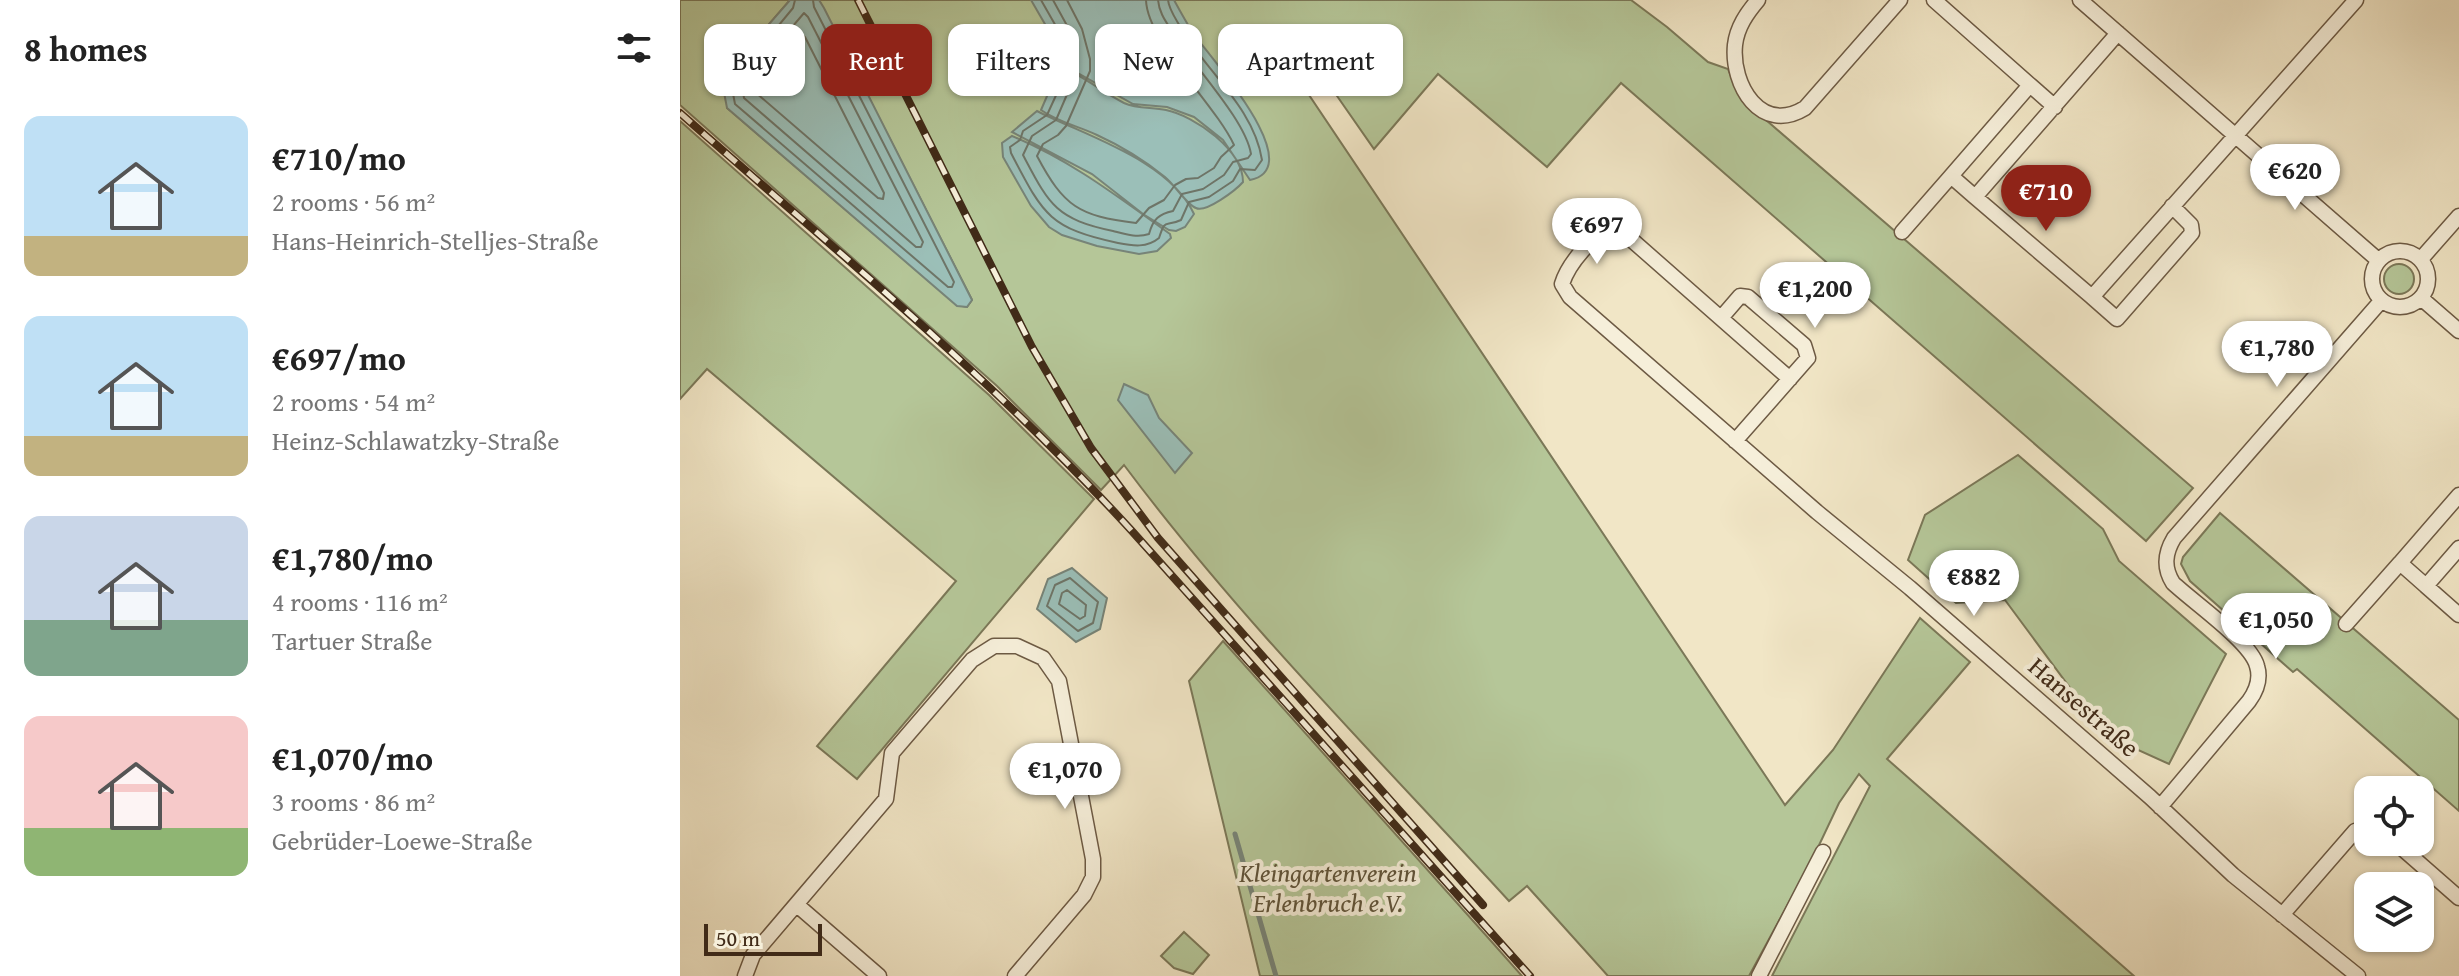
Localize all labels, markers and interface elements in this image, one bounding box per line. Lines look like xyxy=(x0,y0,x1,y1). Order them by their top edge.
text: 8 homes xyxy=(24,24,148,73)
chip: Buy xyxy=(704,24,805,96)
chip: Rent xyxy=(821,24,932,96)
chip: Filters xyxy=(948,24,1079,96)
chip: New xyxy=(1095,24,1202,96)
chip: Apartment xyxy=(1218,24,1403,96)
icon: filters xyxy=(612,26,656,70)
text: €710/mo xyxy=(272,133,406,182)
pin: €620 xyxy=(2248,144,2342,212)
icon: home xyxy=(88,148,184,244)
text: €620 xyxy=(2268,150,2322,189)
pin: €710 xyxy=(1999,165,2093,233)
text: €710 xyxy=(2019,171,2073,210)
text: 2 rooms · 56 m² xyxy=(272,182,435,221)
pin: €697 xyxy=(1550,198,1644,266)
text: €697 xyxy=(1570,204,1624,243)
text: Hans-Heinrich-Stelljes-Straße xyxy=(272,221,599,260)
pin: €1,200 xyxy=(1750,262,1880,330)
text: €1,200 xyxy=(1778,268,1852,307)
pin: €1,780 xyxy=(2212,321,2342,389)
text: €1,780 xyxy=(2240,327,2314,366)
text: €697/mo xyxy=(272,333,406,382)
icon: home xyxy=(88,348,184,444)
text: 2 rooms · 54 m² xyxy=(272,382,435,421)
text: Heinz-Schlawatzky-Straße xyxy=(272,421,559,460)
text: €1,780/mo xyxy=(272,533,433,582)
icon: home xyxy=(88,548,184,644)
pin: €882 xyxy=(1927,550,2021,618)
text: €882 xyxy=(1947,556,2001,595)
text: 4 rooms · 116 m² xyxy=(272,582,448,621)
pin: €1,050 xyxy=(2211,593,2341,661)
text: €1,050 xyxy=(2239,599,2313,638)
text: Tartuer Straße xyxy=(272,621,433,660)
street label: Hansestraße xyxy=(2020,647,2149,766)
text: €1,070/mo xyxy=(272,733,433,782)
pin: €1,070 xyxy=(1000,743,1130,811)
icon: home xyxy=(88,748,184,844)
text: €1,070 xyxy=(1028,749,1102,788)
map controls xyxy=(2354,776,2434,952)
button: locate xyxy=(2354,776,2434,856)
text: 3 rooms · 86 m² xyxy=(272,782,435,821)
text: Gebrüder-Loewe-Straße xyxy=(272,821,533,860)
park label: Kleingartenverein Erlenbruch e.V. xyxy=(1238,853,1417,922)
button: layers xyxy=(2354,872,2434,952)
scale bar xyxy=(704,920,822,956)
text: 50 m xyxy=(716,922,760,954)

